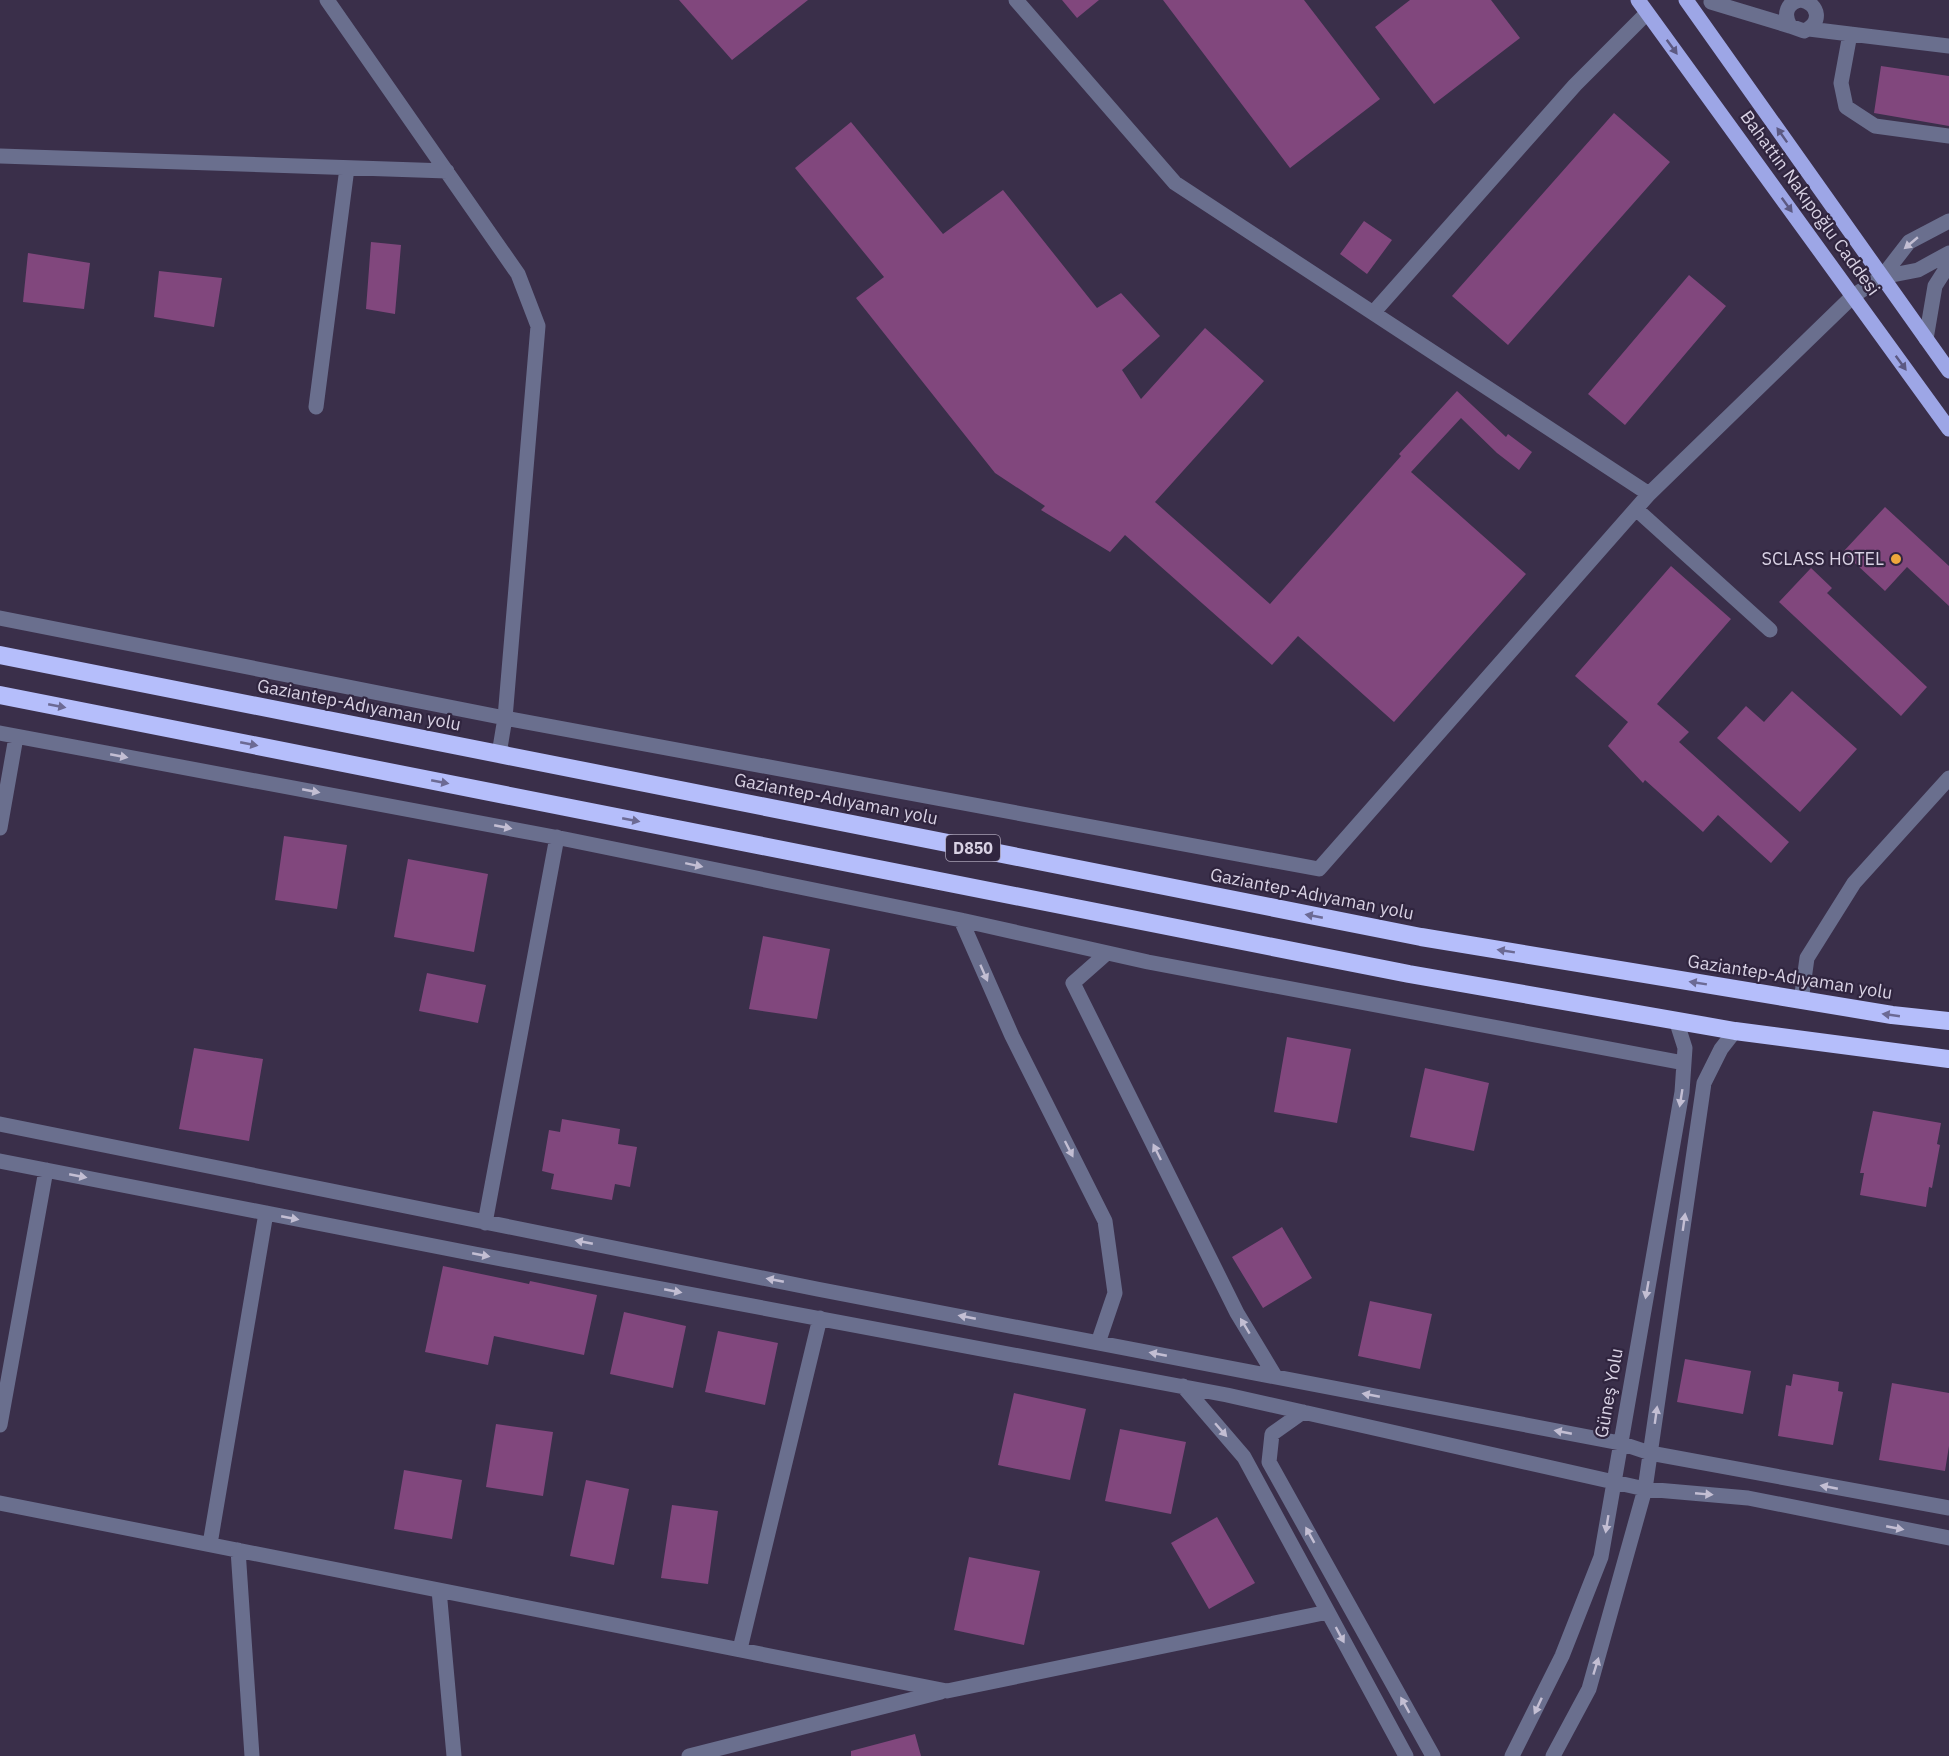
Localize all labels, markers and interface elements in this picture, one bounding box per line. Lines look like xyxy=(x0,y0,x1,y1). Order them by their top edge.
one-way arrow xyxy=(1666,39,1678,55)
street label: Bahattin Nakıpoğlu Caddesi xyxy=(1735,106,1885,300)
one-way arrow xyxy=(1776,127,1788,143)
one-way arrow xyxy=(1781,196,1793,212)
one-way arrow xyxy=(1903,237,1919,250)
one-way arrow xyxy=(1895,354,1907,370)
place label: SCLASS HOTEL xyxy=(1762,547,1884,570)
marker: SCLASS HOTEL xyxy=(1889,552,1903,566)
street label: Gaziantep-Adıyaman yolu xyxy=(255,673,463,736)
one-way arrow xyxy=(48,702,67,711)
one-way arrow xyxy=(239,740,258,749)
one-way arrow xyxy=(110,752,129,761)
street label: Gaziantep-Adıyaman yolu xyxy=(732,767,940,830)
one-way arrow xyxy=(431,778,450,787)
one-way arrow xyxy=(302,787,321,796)
one-way arrow xyxy=(622,816,641,825)
one-way arrow xyxy=(493,823,512,832)
road number: D850 xyxy=(946,835,1000,861)
one-way arrow xyxy=(685,861,704,870)
street label: Gaziantep-Adıyaman yolu xyxy=(1208,862,1416,925)
one-way arrow xyxy=(1305,911,1324,920)
one-way arrow xyxy=(1496,947,1515,956)
street label: Gaziantep-Adıyaman yolu xyxy=(1686,949,1894,1004)
one-way arrow xyxy=(980,965,989,982)
one-way arrow xyxy=(1689,979,1708,988)
one-way arrow xyxy=(1881,1010,1900,1020)
one-way arrow xyxy=(1676,1089,1685,1108)
one-way arrow xyxy=(1064,1141,1074,1158)
one-way arrow xyxy=(1152,1144,1162,1161)
one-way arrow xyxy=(69,1172,88,1181)
one-way arrow xyxy=(1680,1212,1689,1231)
one-way arrow xyxy=(281,1213,299,1223)
one-way arrow xyxy=(574,1237,593,1246)
one-way arrow xyxy=(472,1251,491,1260)
one-way arrow xyxy=(766,1275,785,1284)
one-way arrow xyxy=(1642,1281,1651,1300)
one-way arrow xyxy=(664,1287,683,1296)
one-way arrow xyxy=(957,1312,976,1321)
one-way arrow xyxy=(1239,1318,1250,1334)
street label: Güneş Yolu xyxy=(1589,1346,1628,1440)
one-way arrow xyxy=(1149,1349,1168,1358)
one-way arrow xyxy=(1362,1390,1381,1399)
one-way arrow xyxy=(1651,1405,1660,1424)
one-way arrow xyxy=(1214,1422,1227,1437)
one-way arrow xyxy=(1553,1427,1572,1436)
one-way arrow xyxy=(1820,1482,1839,1491)
one-way arrow xyxy=(1694,1489,1713,1499)
one-way arrow xyxy=(1602,1515,1611,1534)
one-way arrow xyxy=(1886,1523,1905,1533)
one-way arrow xyxy=(1304,1527,1315,1543)
one-way arrow xyxy=(1335,1626,1345,1643)
one-way arrow xyxy=(1592,1656,1601,1674)
one-way arrow xyxy=(1400,1696,1410,1713)
one-way arrow xyxy=(1533,1697,1542,1714)

